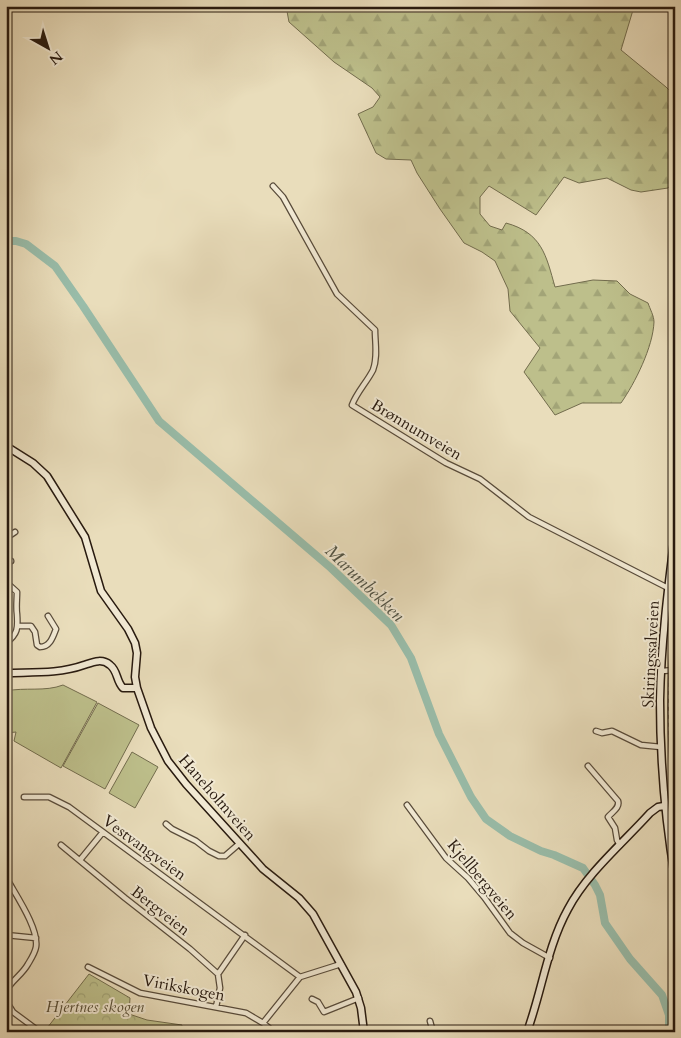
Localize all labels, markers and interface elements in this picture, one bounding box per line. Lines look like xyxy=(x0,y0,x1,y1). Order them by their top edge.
north arrow xyxy=(22,22,72,72)
text: N xyxy=(45,47,67,69)
street label: Brønnumveien xyxy=(367,394,466,466)
water label: Marumbekken xyxy=(319,539,410,628)
street label: Skiringssalveien xyxy=(637,600,665,708)
street label: Haneholmveien xyxy=(174,750,261,846)
street label: Vestvangveien xyxy=(98,810,191,886)
street label: Kjellbergveien xyxy=(442,835,522,925)
street label: Bergveien xyxy=(126,881,194,941)
street label: Virikskogen xyxy=(141,969,227,1007)
park label: Hjertnes skogen xyxy=(46,996,144,1018)

